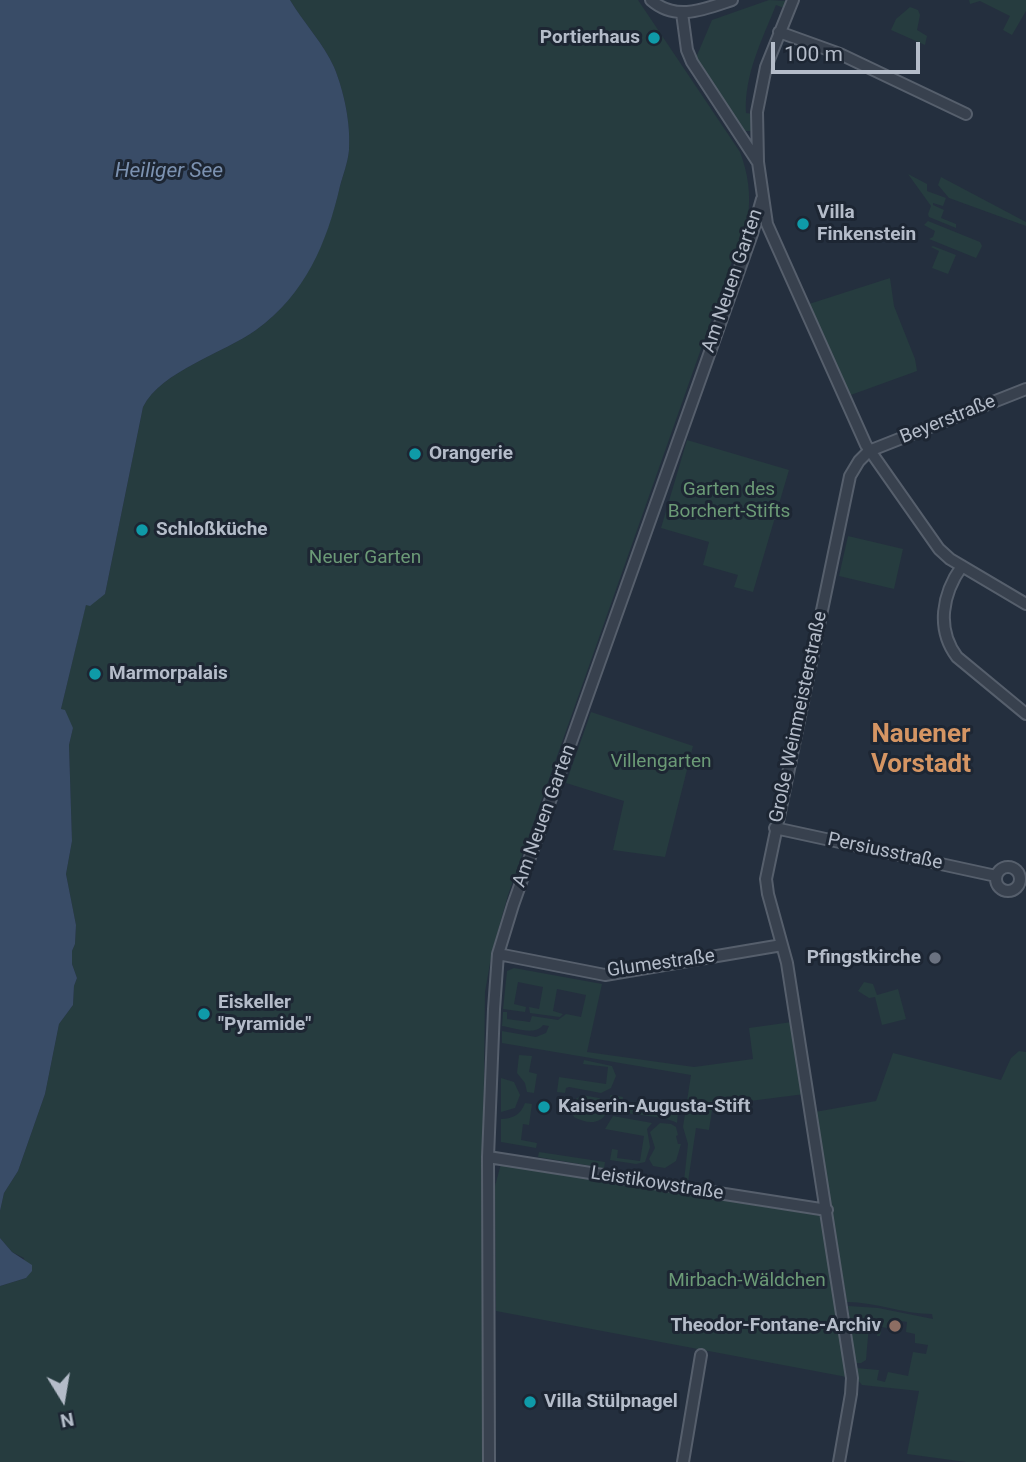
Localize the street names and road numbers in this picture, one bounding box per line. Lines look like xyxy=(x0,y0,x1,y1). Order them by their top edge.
street label: Am Neuen Garten xyxy=(698,206,768,356)
street label: Beyerstraße xyxy=(897,391,999,449)
street label: Große Weinmeisterstraße xyxy=(765,609,833,825)
street label: Am Neuen Garten xyxy=(509,742,581,890)
street label: Persiusstraße xyxy=(825,829,945,875)
street label: Glumestraße xyxy=(606,945,716,983)
street label: Leistikowstraße xyxy=(589,1162,725,1206)

